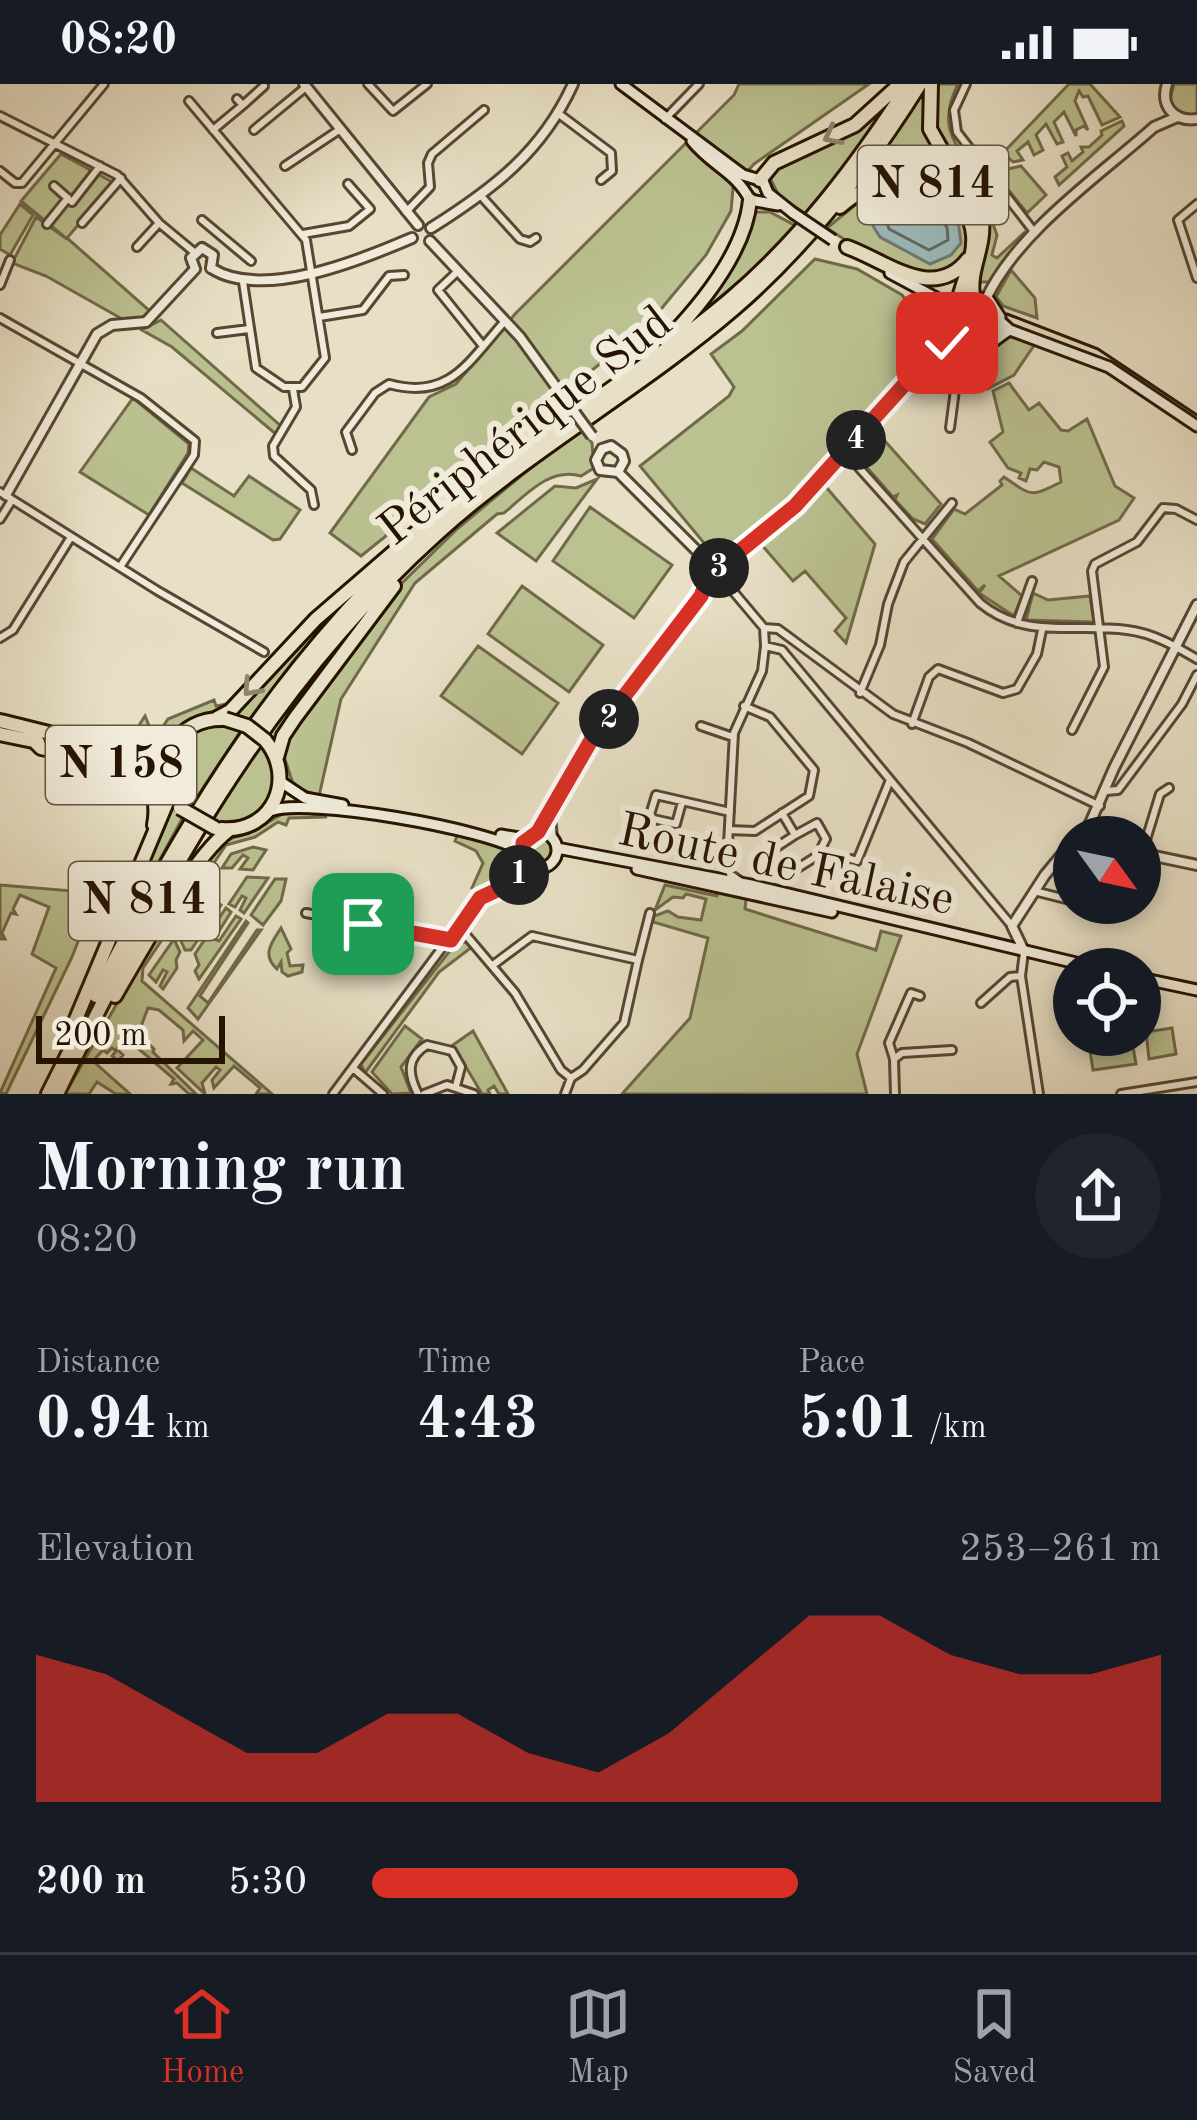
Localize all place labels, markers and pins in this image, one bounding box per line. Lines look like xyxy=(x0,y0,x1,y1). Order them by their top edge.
pin xyxy=(896,292,998,394)
pin: 4 xyxy=(826,410,886,470)
pin: 3 xyxy=(689,538,749,598)
pin: 2 xyxy=(579,689,639,749)
pin: 1 xyxy=(489,845,549,905)
pin xyxy=(312,873,414,975)

